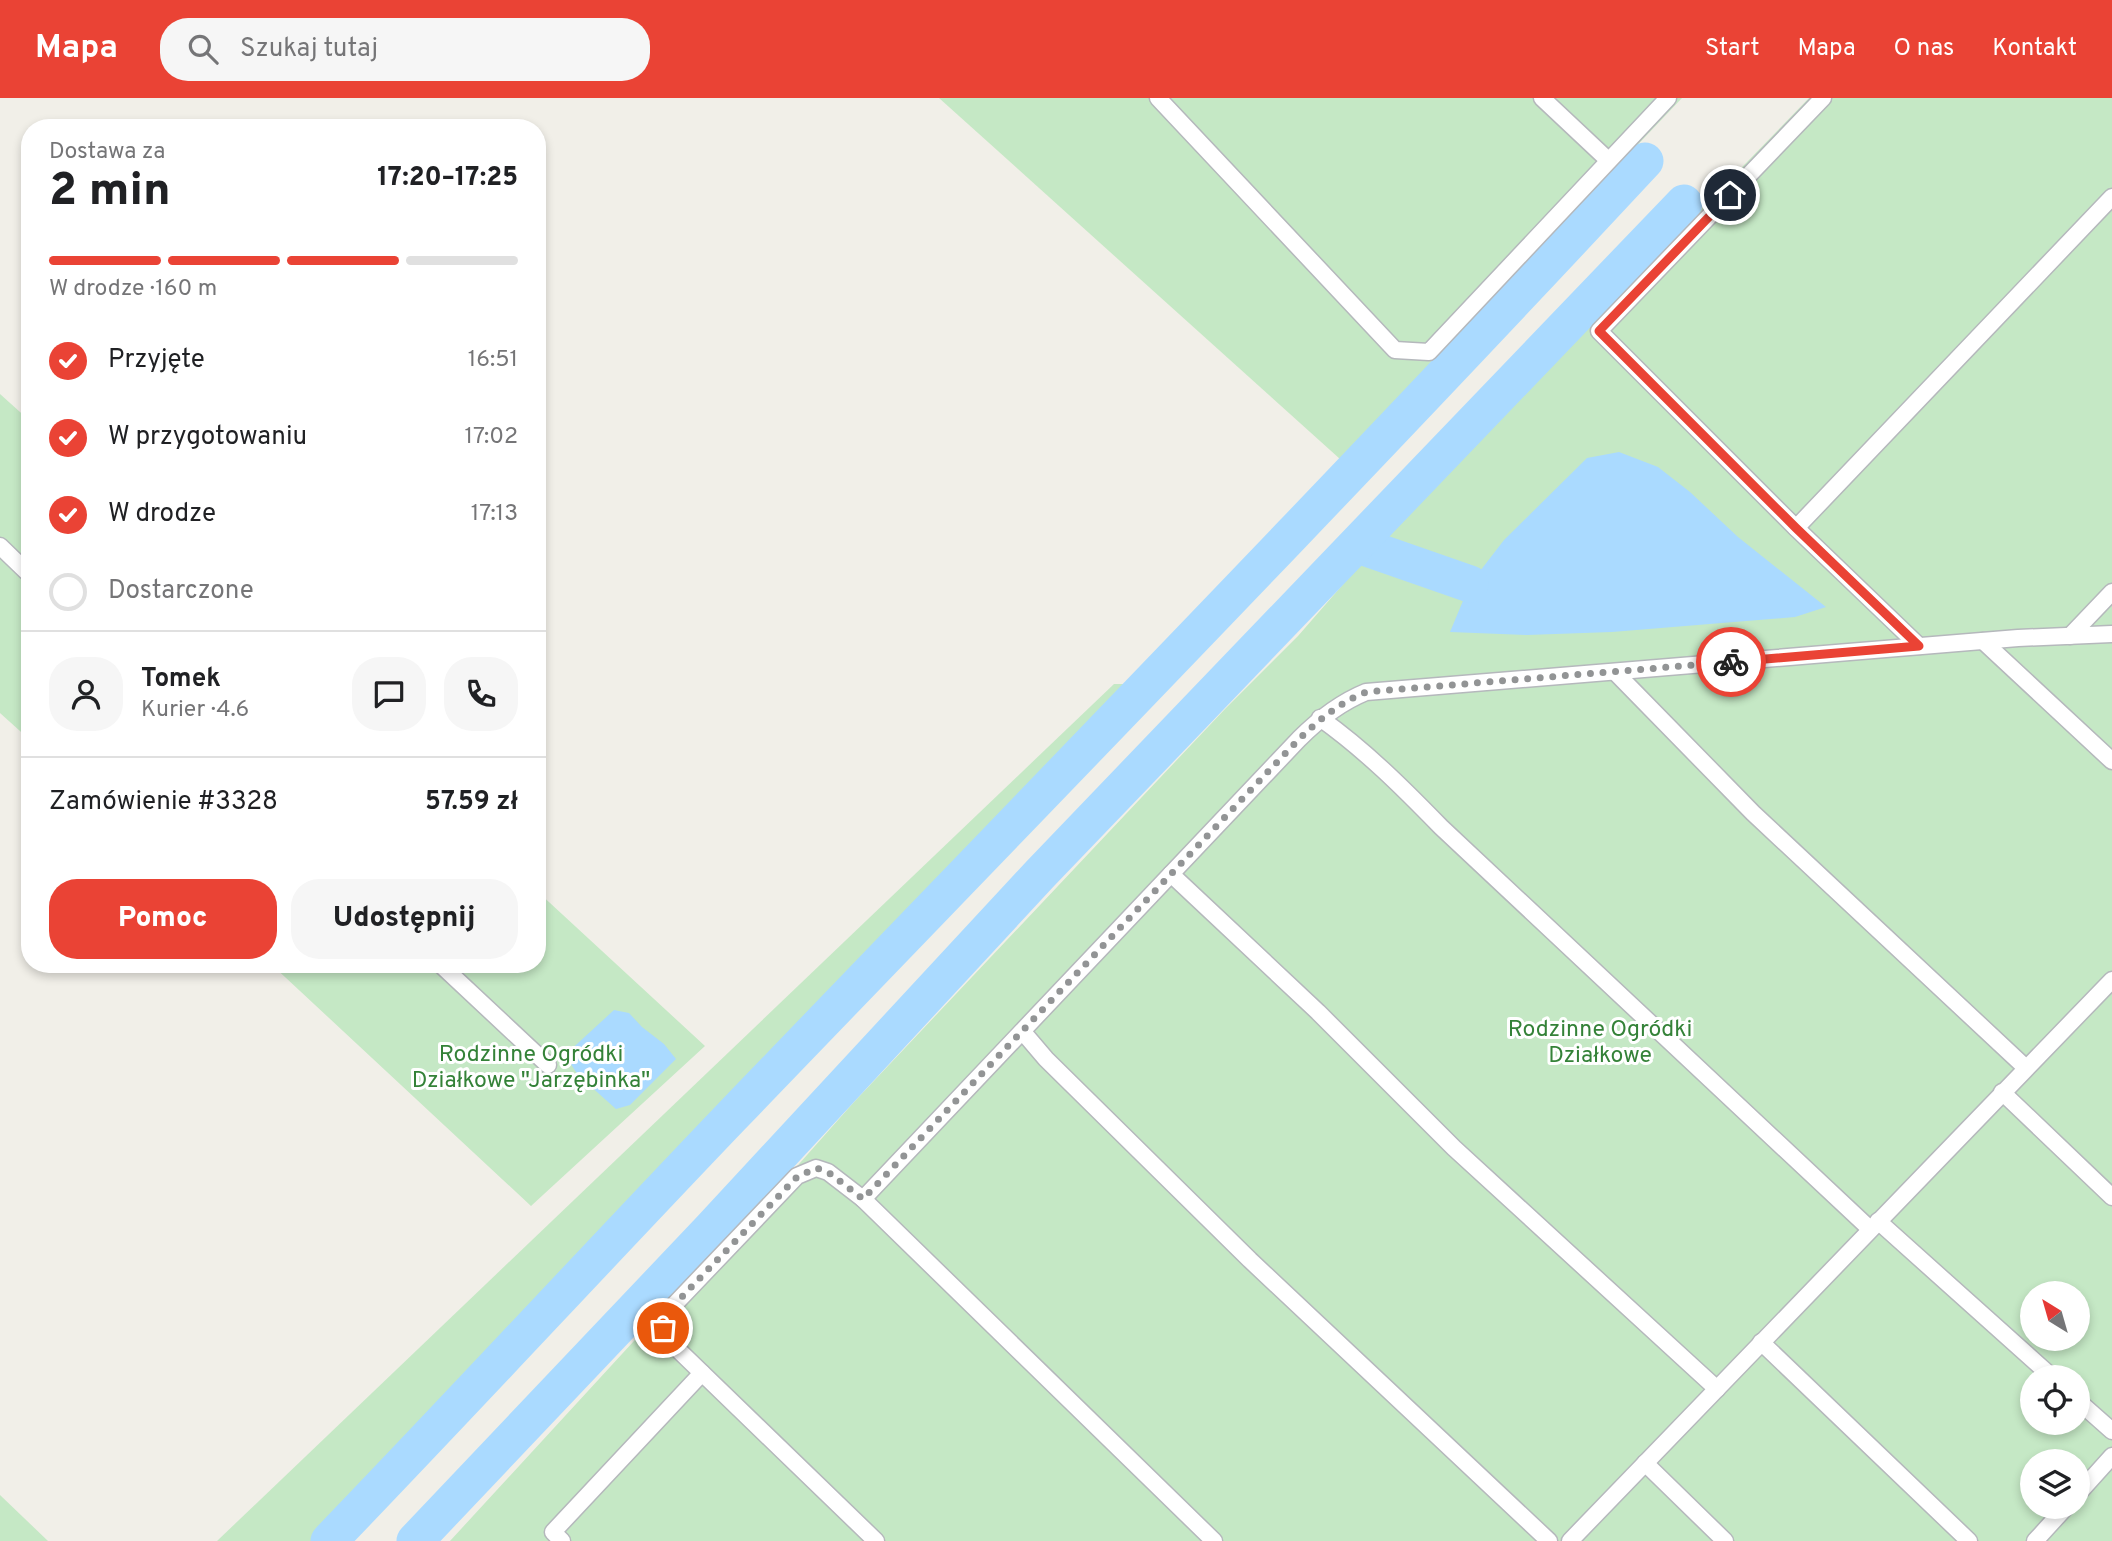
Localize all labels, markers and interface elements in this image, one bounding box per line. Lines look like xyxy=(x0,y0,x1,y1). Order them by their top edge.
search box xyxy=(160,18,650,81)
text: Mapa xyxy=(35,28,118,70)
icon: search xyxy=(184,30,222,68)
text: Szukaj tutaj xyxy=(240,33,378,66)
text: Start xyxy=(1705,34,1760,64)
text: Mapa xyxy=(1798,34,1856,64)
text: O nas xyxy=(1894,34,1954,64)
text: Kontakt xyxy=(1992,34,2077,64)
text: Dostawa za xyxy=(49,138,165,167)
text: 17:20–17:25 xyxy=(377,162,518,195)
text: 2 min xyxy=(49,163,171,222)
pin xyxy=(1700,165,1760,225)
icon: home xyxy=(1711,176,1749,214)
text: W drodze · 160 m xyxy=(49,275,217,304)
icon: check xyxy=(49,342,87,380)
text: Przyjęte xyxy=(108,344,205,377)
text: 16:51 xyxy=(468,346,518,375)
icon: check xyxy=(49,419,87,457)
text: W przygotowaniu xyxy=(108,421,307,454)
text: 17:02 xyxy=(464,423,518,452)
icon: check xyxy=(49,496,87,534)
text: W drodze xyxy=(108,498,216,531)
text: 17:13 xyxy=(471,500,518,529)
text: Dostarczone xyxy=(108,575,254,608)
courier xyxy=(1696,627,1766,697)
icon: bike xyxy=(1712,643,1750,681)
button: person xyxy=(49,657,123,731)
button: chat xyxy=(352,657,426,731)
button: phone xyxy=(444,657,518,731)
text: Tomek xyxy=(141,663,221,696)
text: Kurier · 4.6 xyxy=(141,696,249,725)
text: Zamówienie #3328 xyxy=(49,786,278,819)
text: 57.59 zł xyxy=(425,786,518,819)
button: Pomoc xyxy=(49,879,277,959)
button: Udostępnij xyxy=(291,879,518,959)
park label: Rodzinne Ogródki Działkowe xyxy=(1508,1016,1692,1071)
park label: Rodzinne Ogródki Działkowe "Jarzębinka" xyxy=(412,1041,650,1096)
north arrow xyxy=(2020,1281,2090,1351)
map controls xyxy=(2020,1281,2090,1519)
pin xyxy=(633,1298,693,1358)
icon: bag xyxy=(644,1309,682,1347)
button: locate xyxy=(2020,1365,2090,1435)
button: layers xyxy=(2020,1449,2090,1519)

